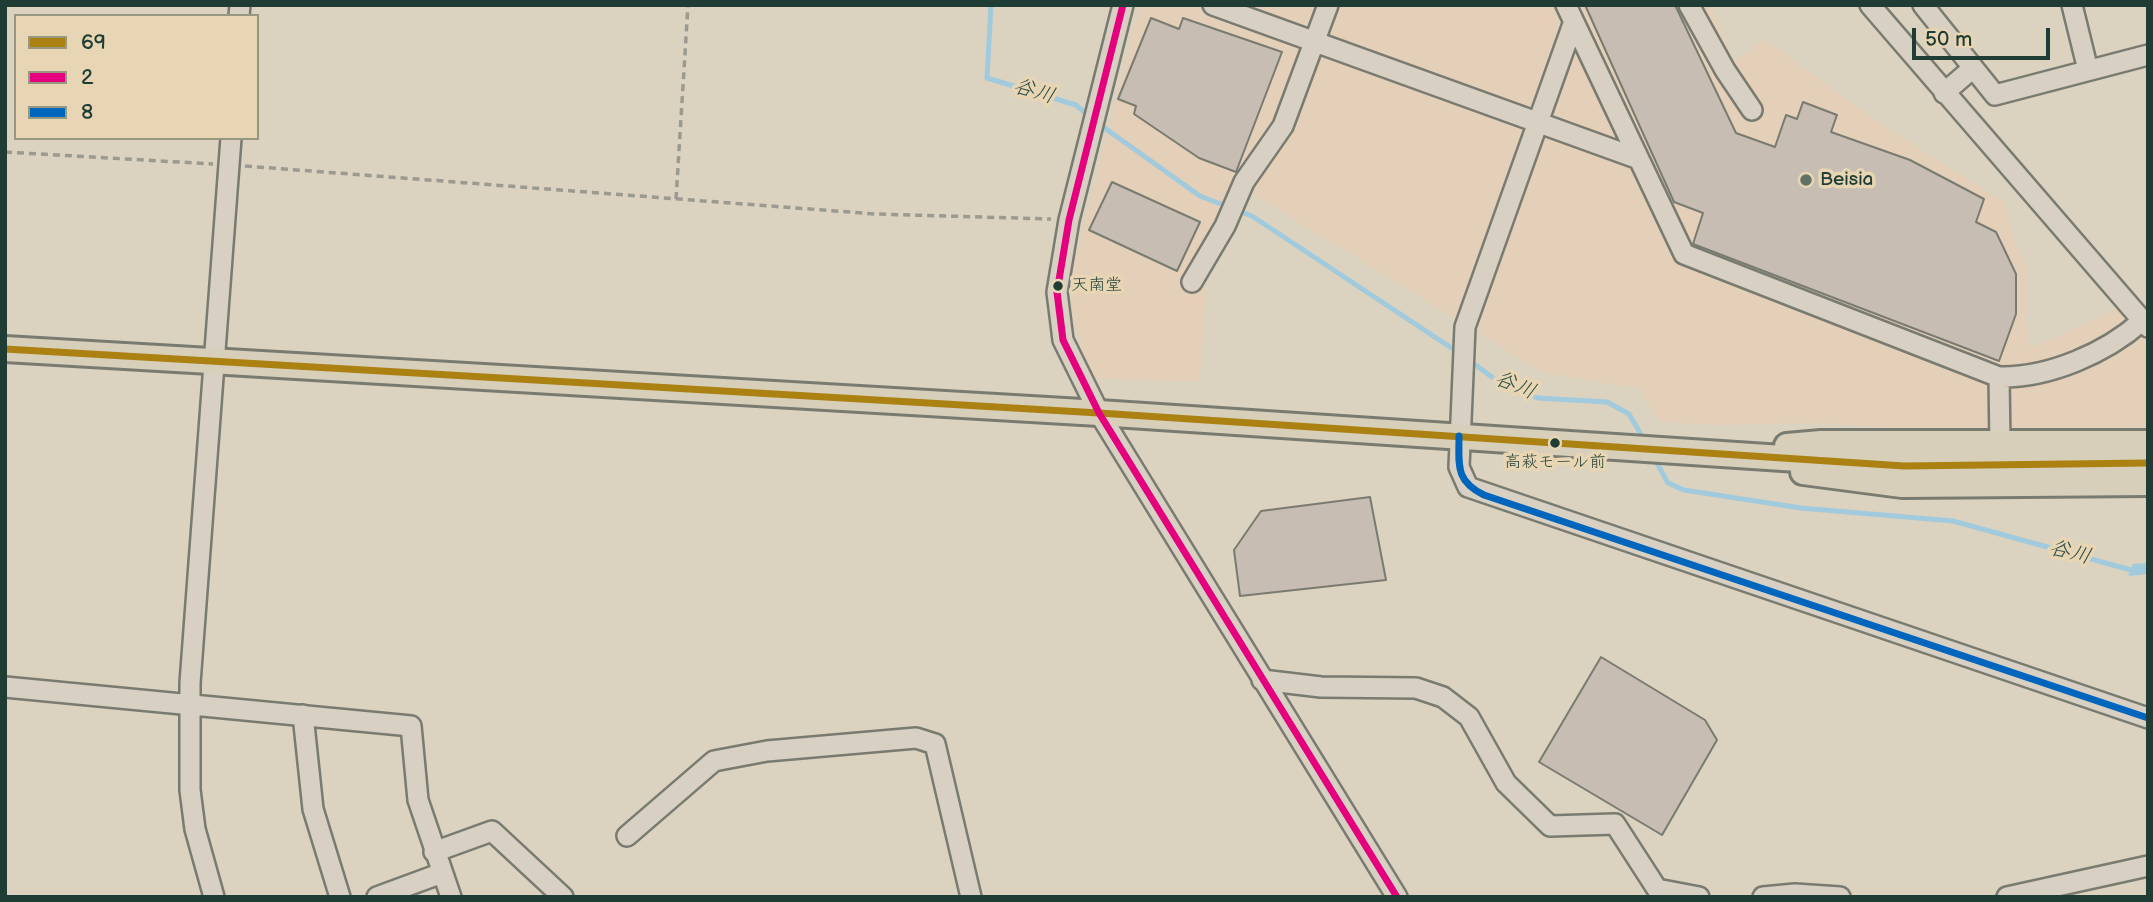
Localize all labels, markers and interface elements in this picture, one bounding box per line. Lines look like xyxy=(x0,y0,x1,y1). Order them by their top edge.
legend xyxy=(14,14,259,140)
scale bar xyxy=(1915,14,2053,58)
text: 50 m xyxy=(1925,27,1972,52)
text: 69 xyxy=(81,30,106,55)
text: 2 xyxy=(81,65,93,90)
water label: 谷川 xyxy=(1010,74,1058,110)
text: 8 xyxy=(81,100,93,125)
place label: Beisia xyxy=(1820,169,1873,191)
marker: Beisia xyxy=(1798,172,1814,188)
place label: 天南堂 xyxy=(1071,276,1122,296)
marker: 天南堂 xyxy=(1051,279,1065,293)
water label: 谷川 xyxy=(1491,366,1539,406)
marker: 高萩モール前 xyxy=(1548,436,1562,450)
place label: 高萩モール前 xyxy=(1504,453,1606,473)
water label: 谷川 xyxy=(2046,535,2094,571)

